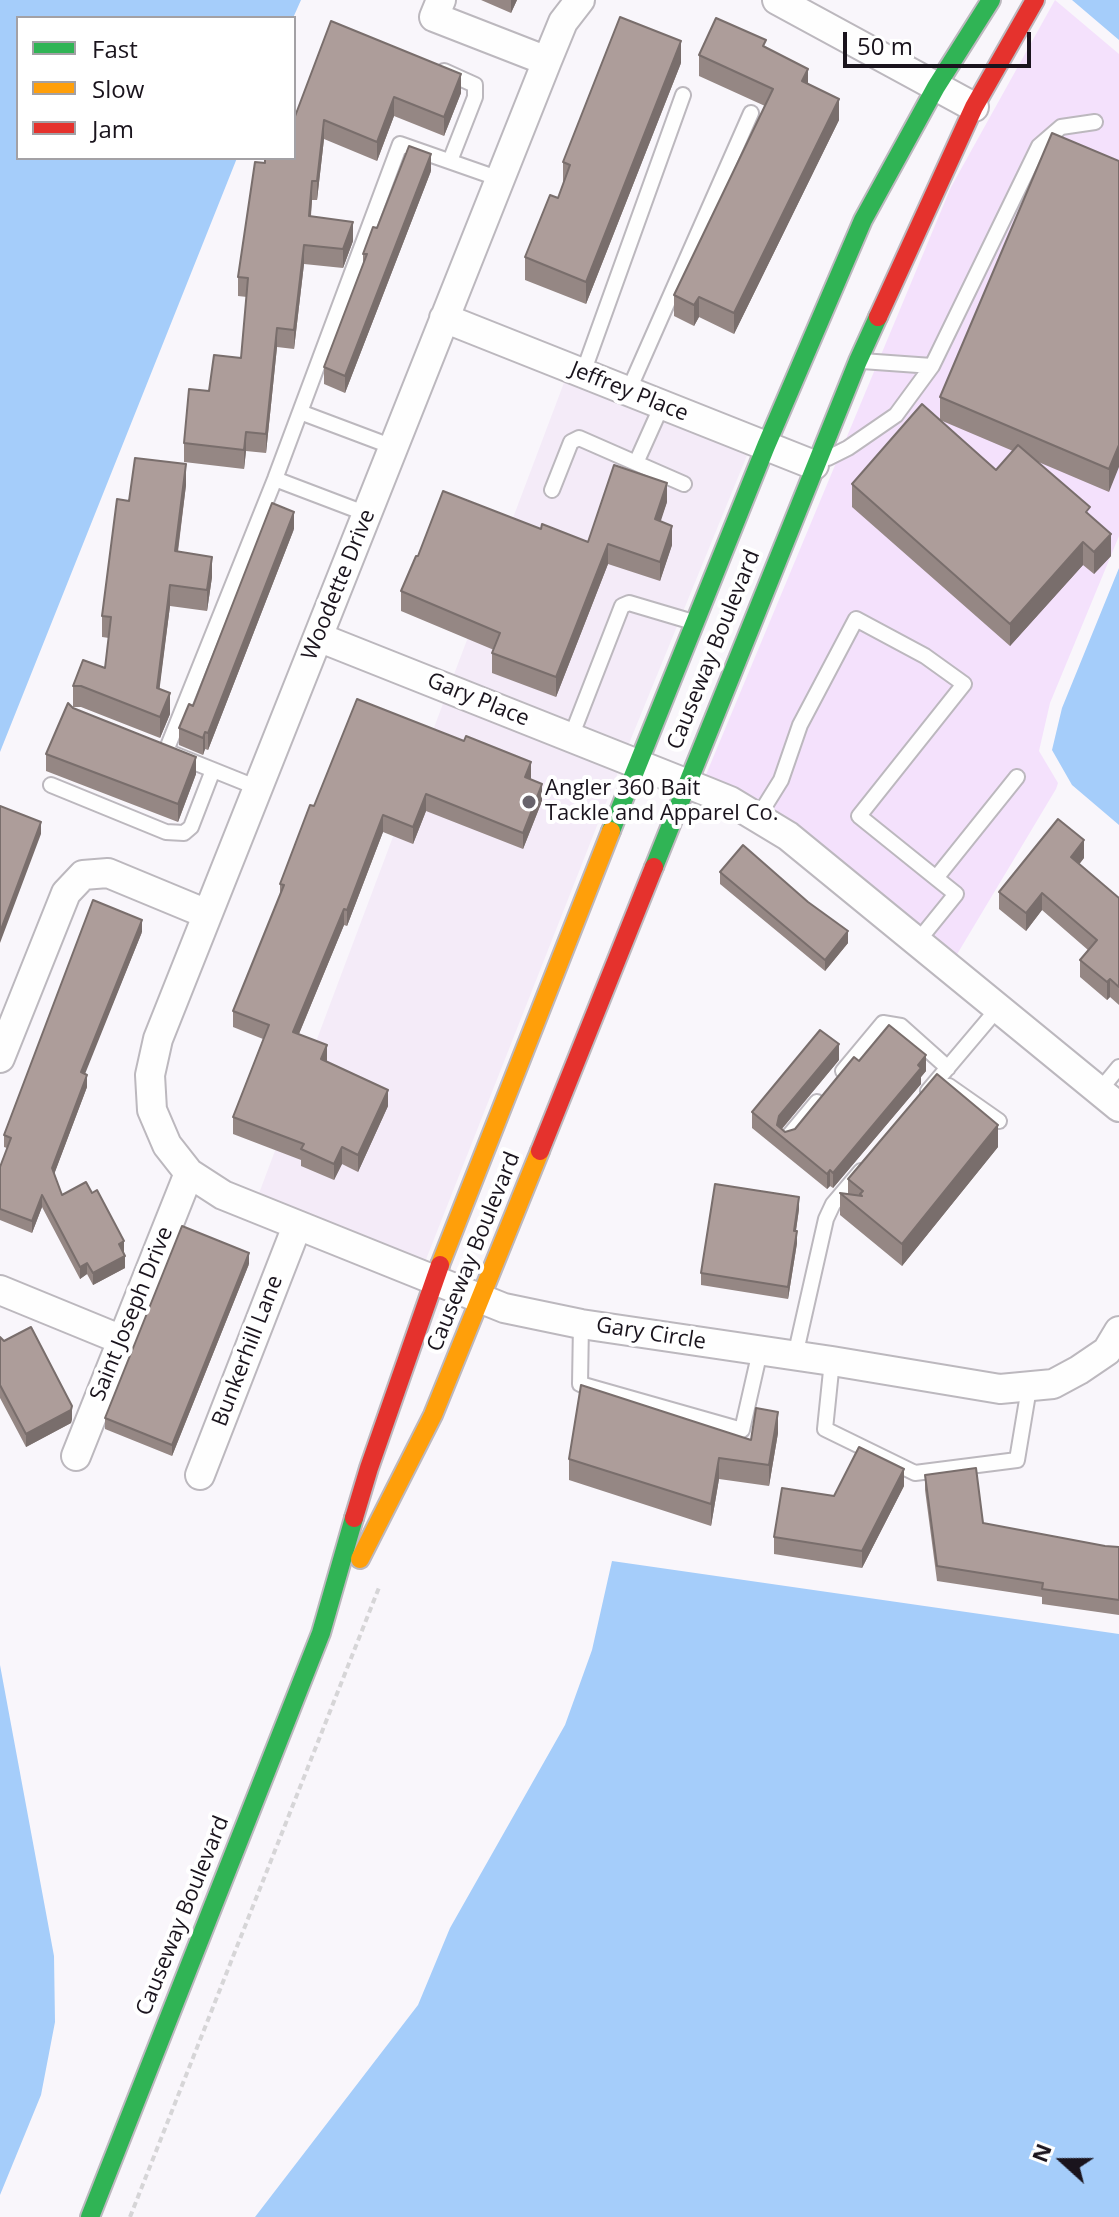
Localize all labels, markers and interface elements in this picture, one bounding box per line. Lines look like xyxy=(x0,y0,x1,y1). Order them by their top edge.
legend xyxy=(16,16,296,160)
scale bar xyxy=(847,16,1035,66)
text: 50 m xyxy=(857,29,913,62)
text: Fast xyxy=(92,32,138,65)
text: Slow xyxy=(92,72,144,105)
text: Jam xyxy=(92,112,134,145)
street label: Jeffrey Place xyxy=(566,356,692,428)
street label: Woodette Drive xyxy=(297,506,381,664)
street label: Causeway Boulevard xyxy=(662,546,766,754)
street label: Gary Place xyxy=(423,668,533,732)
place label: Angler 360 Bait Tackle and Apparel Co. xyxy=(545,776,778,828)
marker: Angler 360 Bait Tackle and Apparel Co. xyxy=(520,793,538,811)
street label: Causeway Boulevard xyxy=(422,1148,526,1356)
street label: Saint Joseph Drive xyxy=(85,1223,179,1405)
street label: Bunkerhill Lane xyxy=(207,1272,289,1430)
street label: Gary Circle xyxy=(594,1312,708,1356)
street label: Causeway Boulevard xyxy=(131,1812,235,2020)
north arrow xyxy=(1023,2121,1103,2201)
text: N xyxy=(1023,2139,1058,2166)

